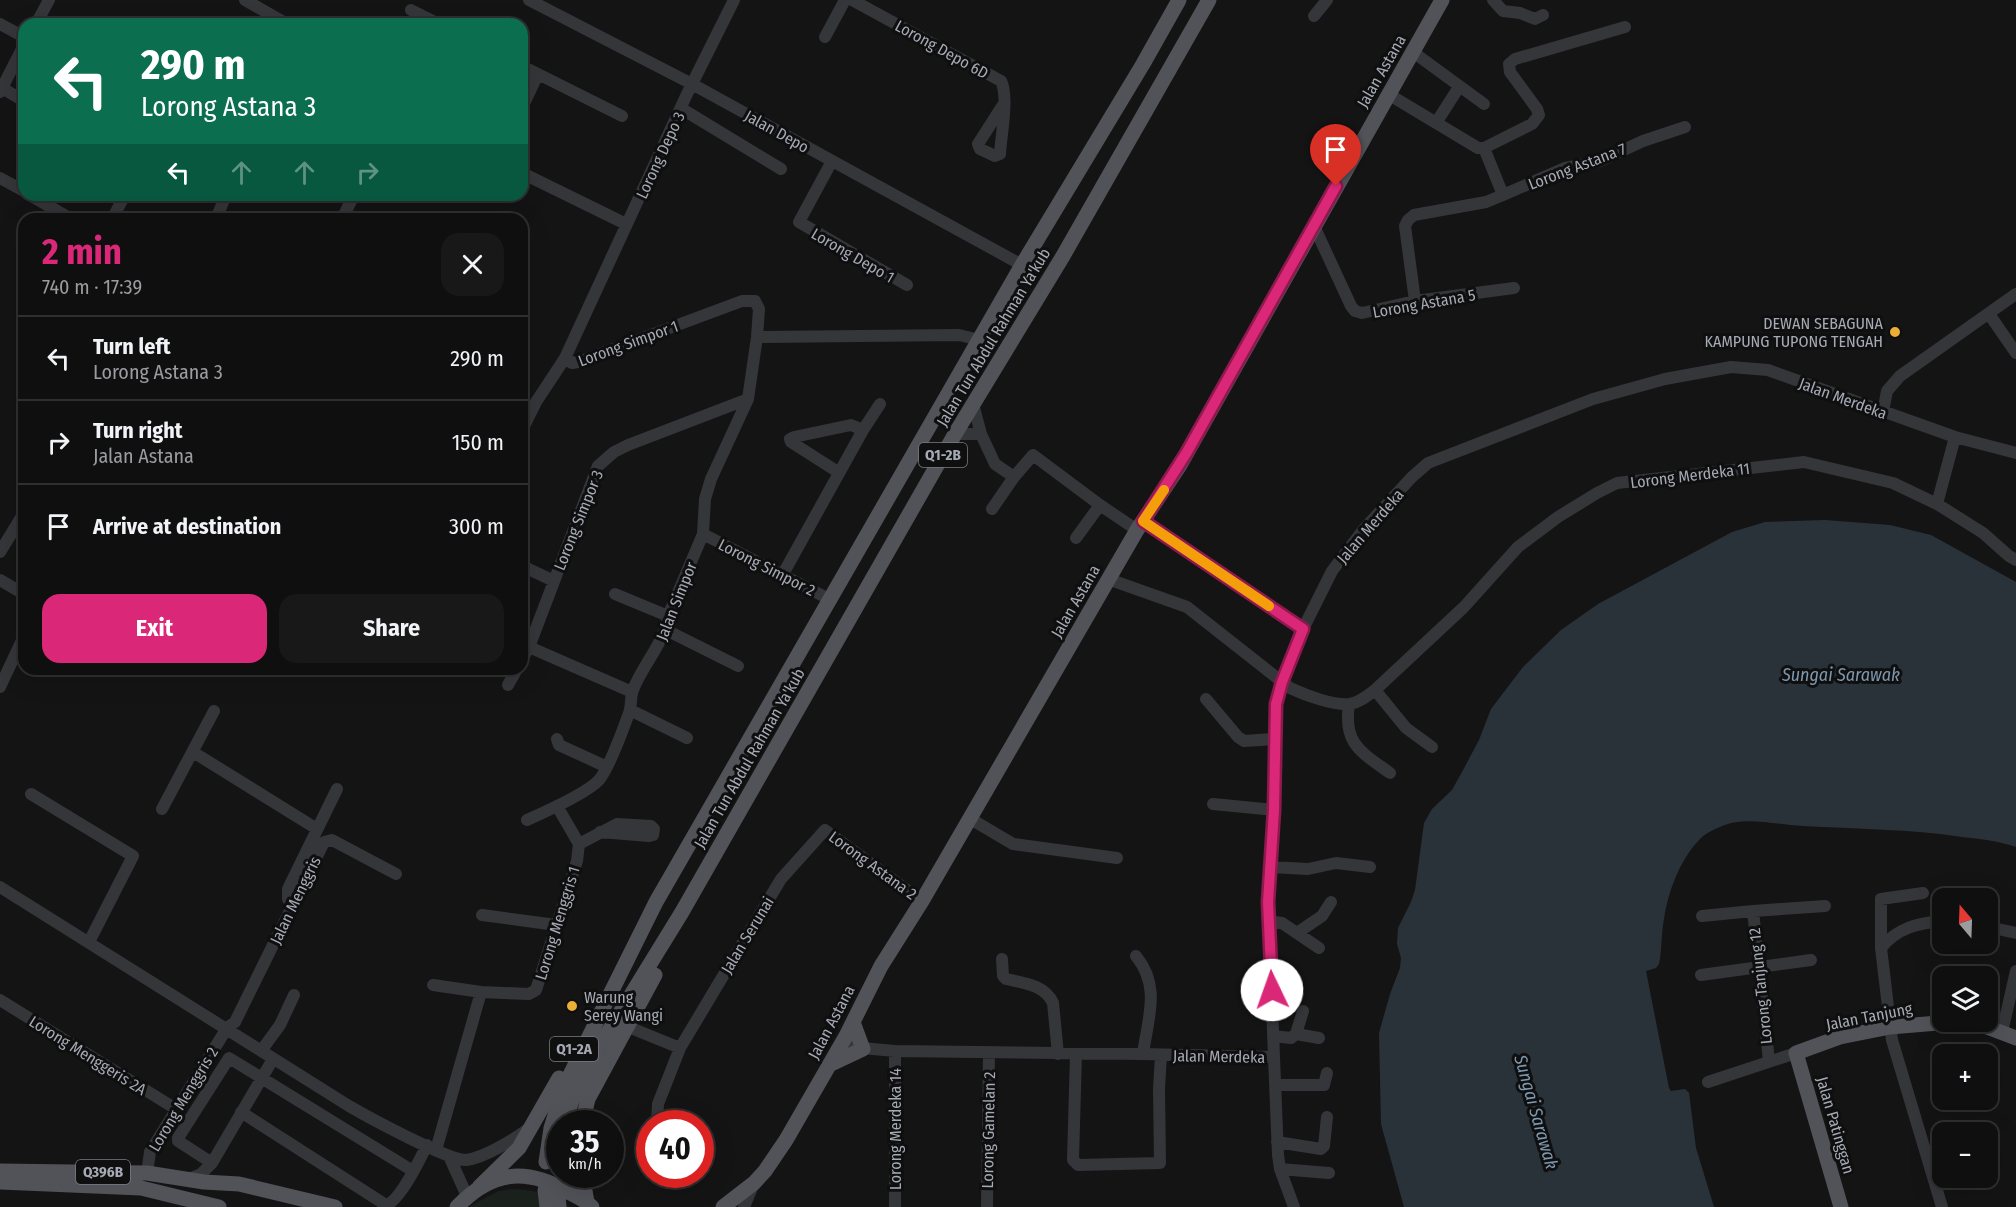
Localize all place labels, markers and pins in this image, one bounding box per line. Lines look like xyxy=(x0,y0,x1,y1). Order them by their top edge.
pin xyxy=(1310,124,1361,186)
place label: DEWAN SEBAGUNA KAMPUNG TUPONG TENGAH xyxy=(1705,314,1884,351)
marker: DEWAN SEBAGUNA KAMPUNG TUPONG TENGAH xyxy=(1888,325,1902,339)
place label: Warung Serey Wangi xyxy=(584,988,663,1025)
marker: Warung Serey Wangi xyxy=(565,999,579,1013)

